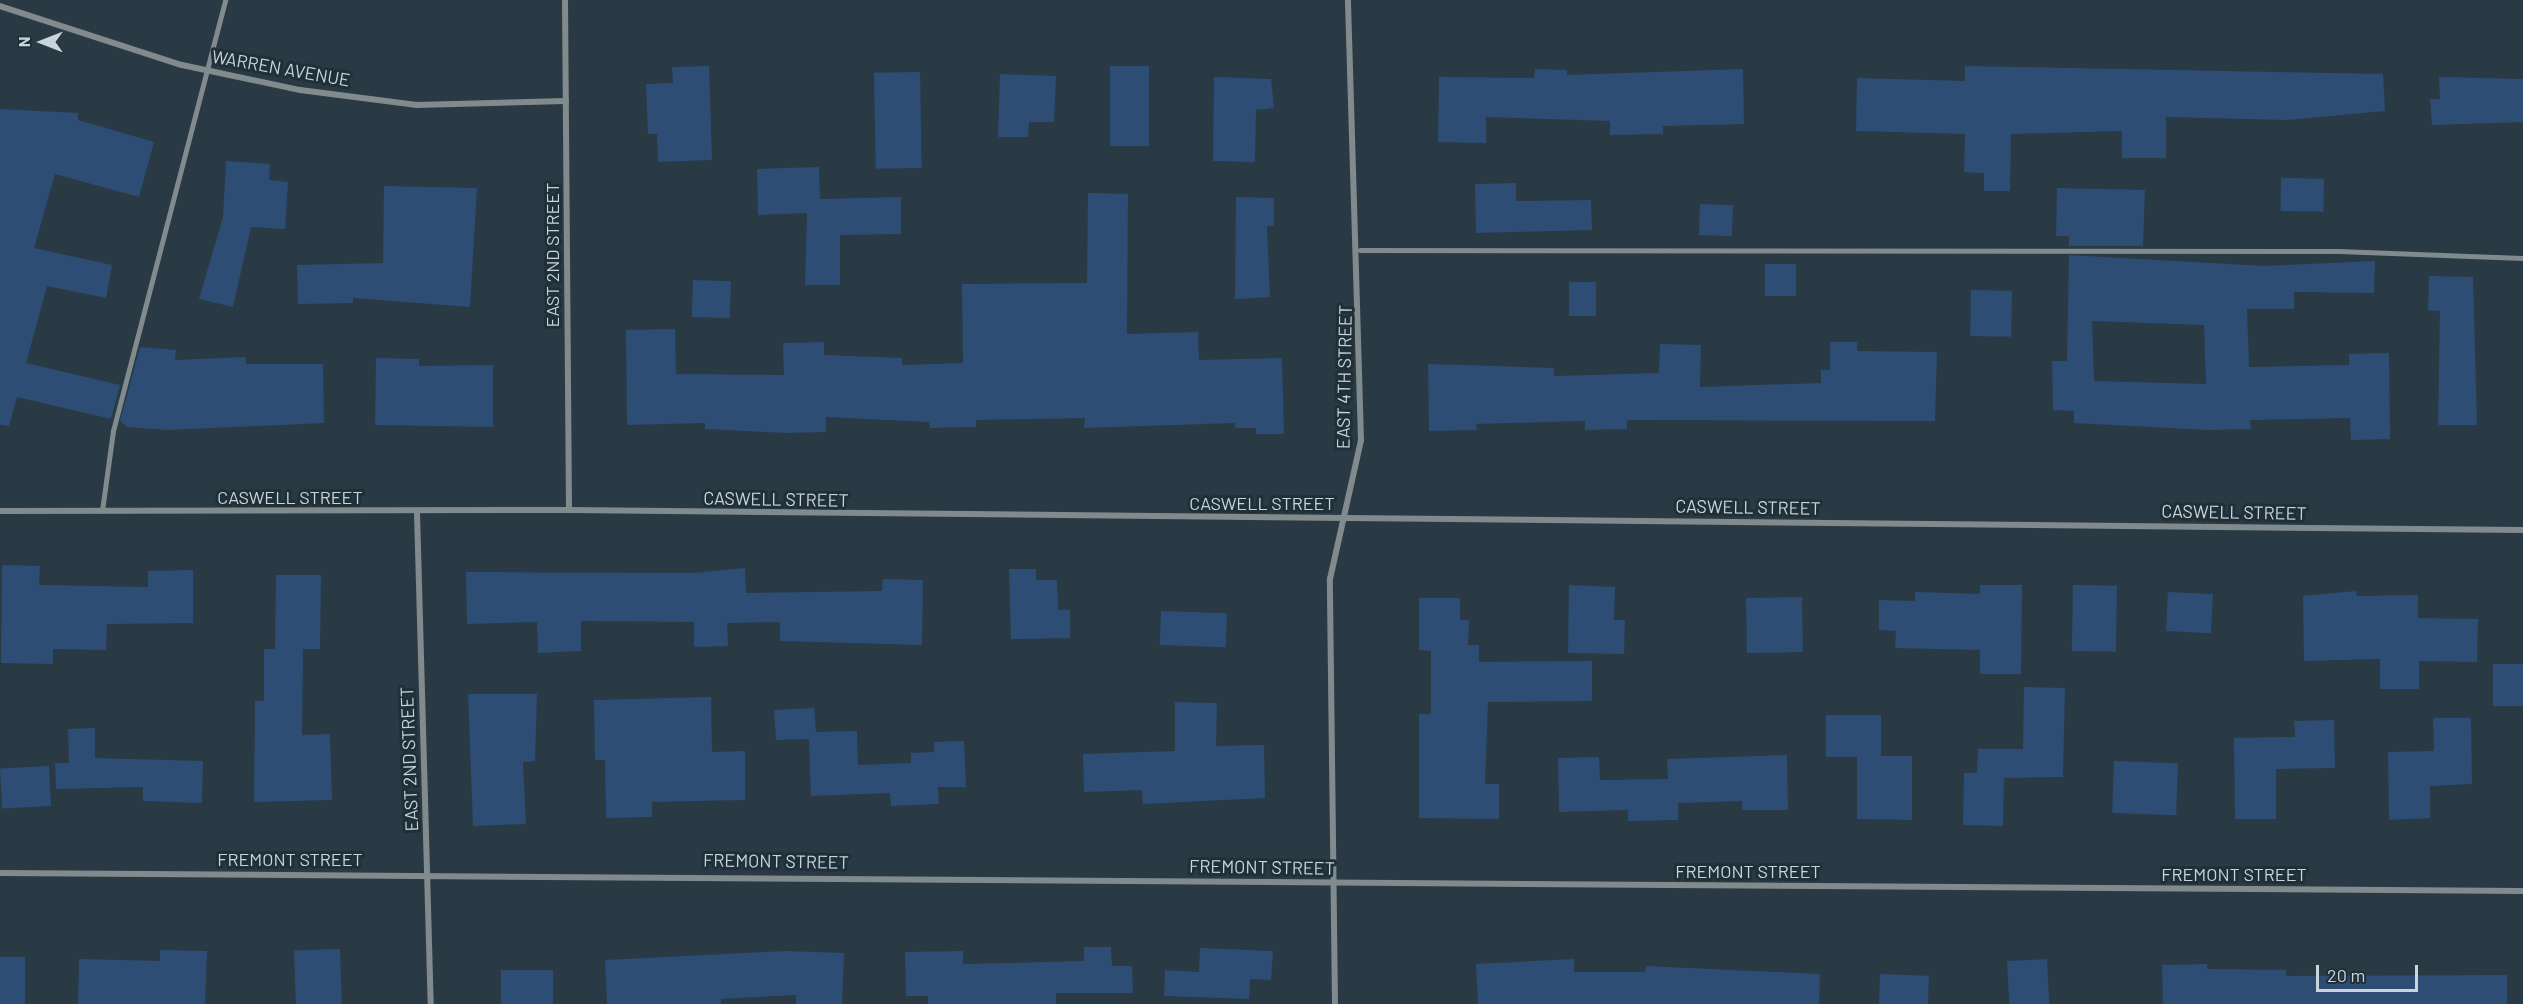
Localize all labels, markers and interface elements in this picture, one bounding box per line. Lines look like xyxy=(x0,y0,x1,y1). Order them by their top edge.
north arrow xyxy=(12,12,72,72)
text: N xyxy=(14,37,33,47)
street label: WARREN AVENUE xyxy=(210,45,352,91)
street label: EAST 2ND STREET xyxy=(541,183,563,327)
street label: EAST 4TH STREET xyxy=(1332,305,1356,449)
street label: CASWELL STREET xyxy=(217,486,363,508)
street label: CASWELL STREET xyxy=(703,487,849,511)
street label: CASWELL STREET xyxy=(1189,492,1335,514)
street label: CASWELL STREET xyxy=(1675,495,1821,519)
street label: CASWELL STREET xyxy=(2161,500,2307,524)
street label: EAST 2ND STREET xyxy=(396,686,422,832)
street label: FREMONT STREET xyxy=(217,848,363,870)
street label: FREMONT STREET xyxy=(703,849,849,873)
street label: FREMONT STREET xyxy=(1189,855,1335,879)
street label: FREMONT STREET xyxy=(1675,860,1821,882)
street label: FREMONT STREET xyxy=(2161,863,2307,885)
scale bar xyxy=(2319,953,2421,991)
text: 20 m xyxy=(2327,964,2365,986)

